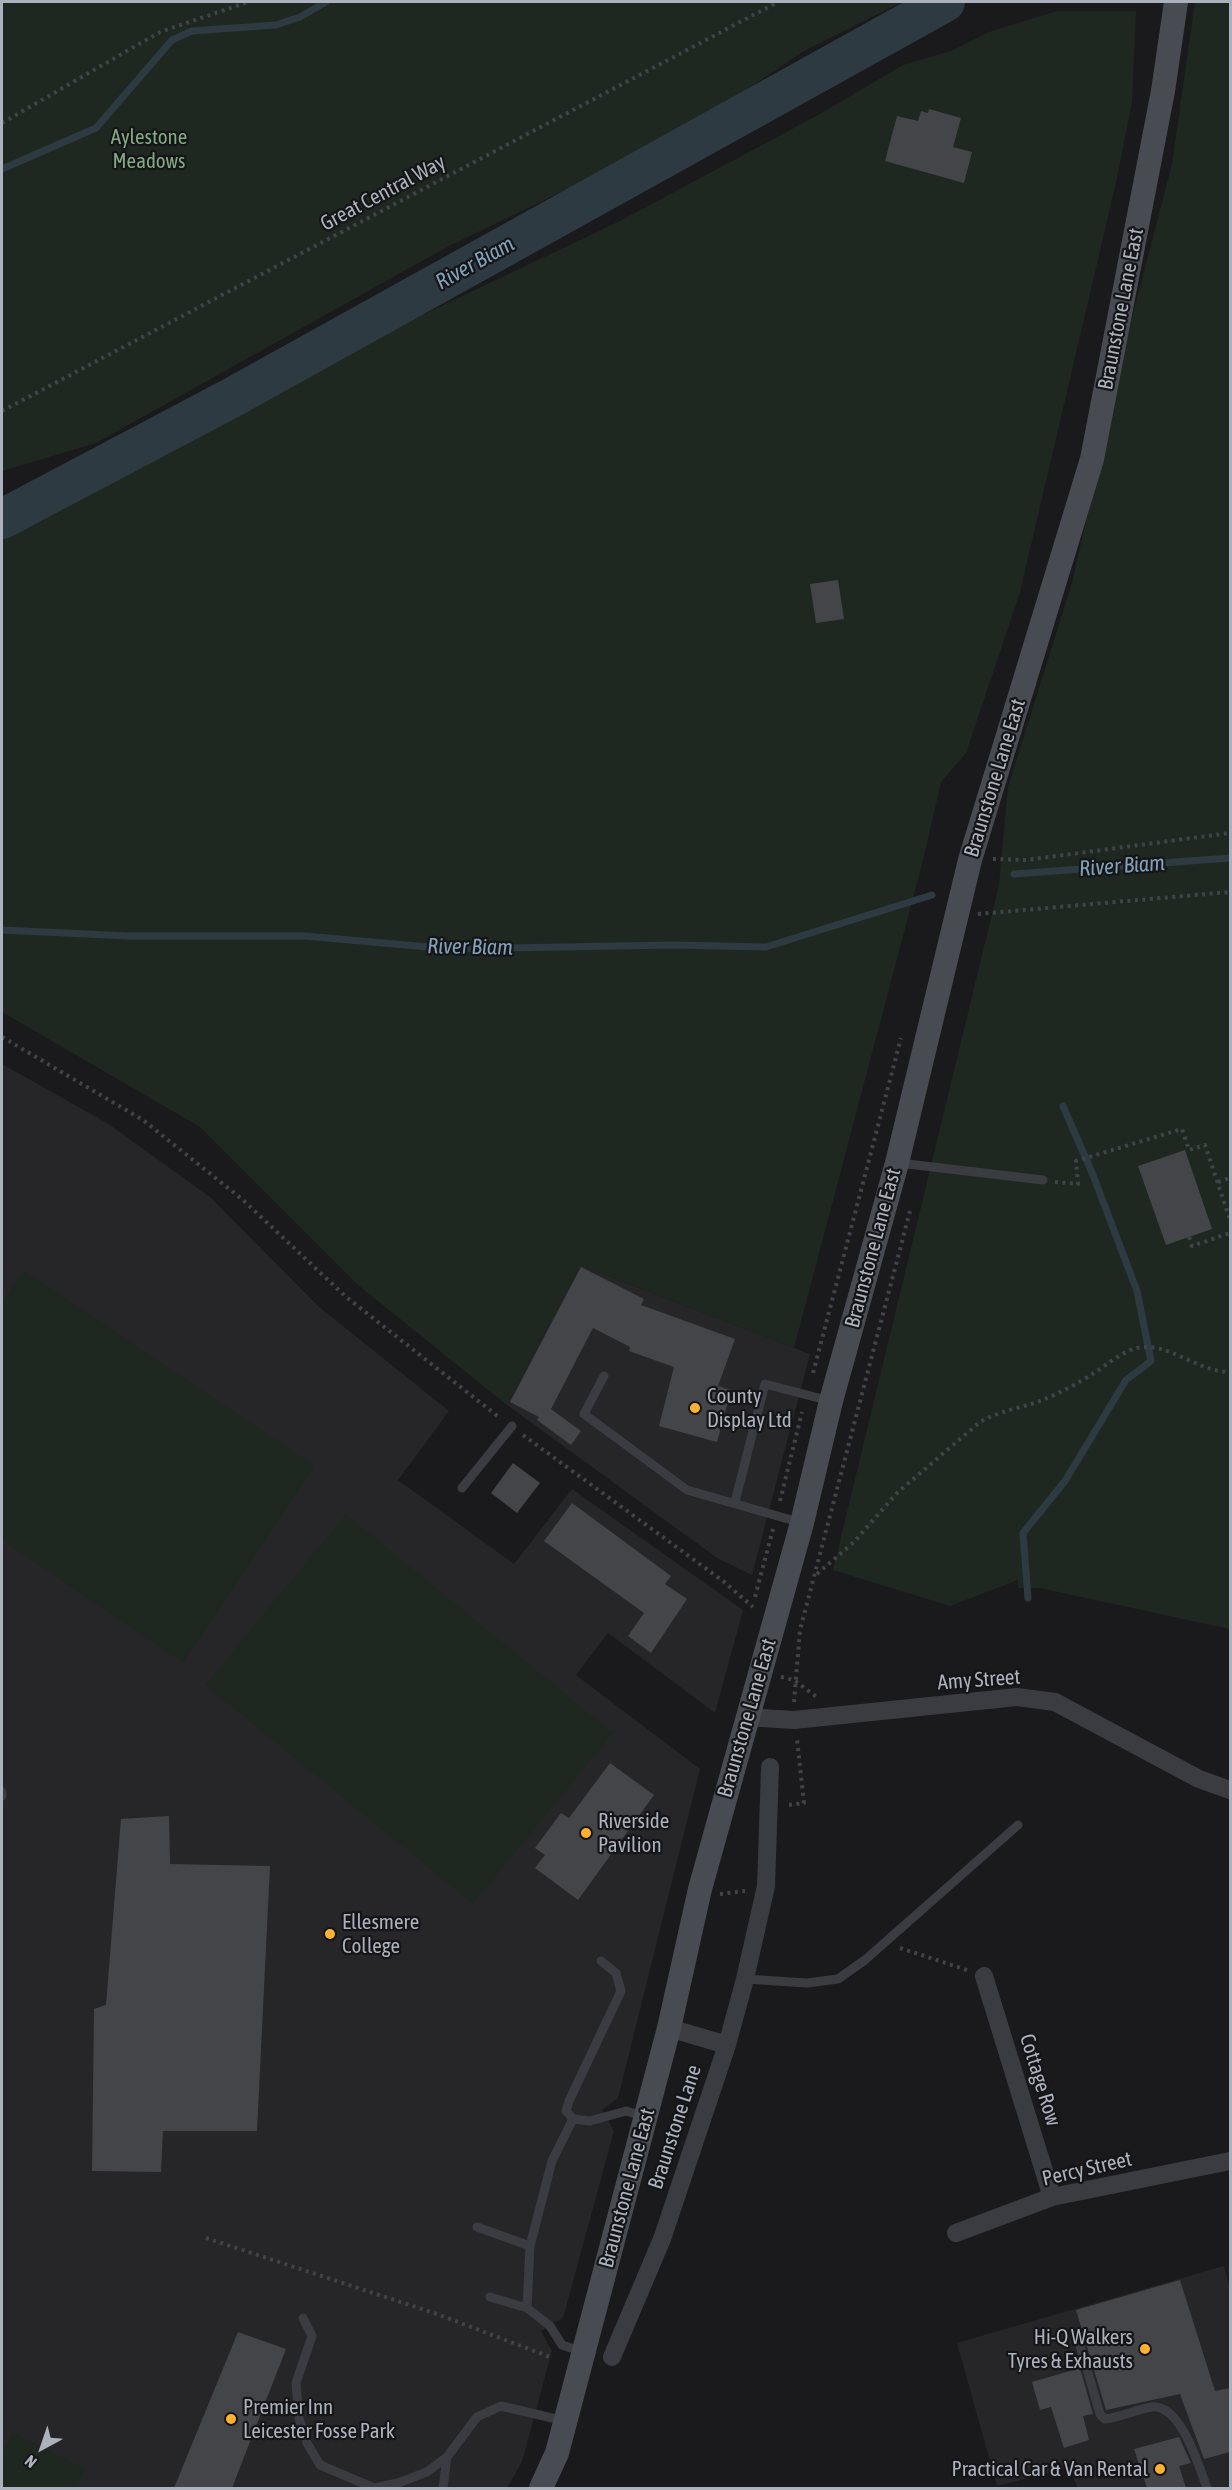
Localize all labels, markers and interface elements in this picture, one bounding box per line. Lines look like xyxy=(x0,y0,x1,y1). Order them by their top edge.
park label: Aylestone Meadows xyxy=(111,124,187,174)
street label: Great Central Way xyxy=(316,150,450,236)
street label: Braunstone Lane East xyxy=(1093,226,1149,392)
water label: River Biam xyxy=(431,231,519,295)
street label: Braunstone Lane East xyxy=(959,696,1031,860)
water label: River Biam xyxy=(1078,850,1166,882)
water label: River Biam xyxy=(427,933,513,961)
street label: Braunstone Lane East xyxy=(840,1165,906,1331)
place label: County Display Ltd xyxy=(707,1383,792,1433)
marker: County Display Ltd xyxy=(688,1401,702,1415)
street label: Braunstone Lane East xyxy=(712,1636,782,1800)
street label: Amy Street xyxy=(937,1665,1021,1695)
place label: Riverside Pavilion xyxy=(598,1808,669,1858)
marker: Riverside Pavilion xyxy=(579,1826,593,1840)
place label: Ellesmere College xyxy=(342,1909,419,1959)
marker: Ellesmere College xyxy=(323,1927,337,1941)
street label: Cottage Row xyxy=(1014,2031,1066,2129)
street label: Braunstone Lane xyxy=(643,2062,707,2192)
street label: Braunstone Lane East xyxy=(594,2105,660,2271)
street label: Percy Street xyxy=(1040,2146,1134,2192)
place label: Hi-Q Walkers Tyres & Exhausts xyxy=(1008,2324,1133,2374)
marker: Hi-Q Walkers Tyres & Exhausts xyxy=(1138,2342,1152,2356)
place label: Premier Inn Leicester Fosse Park xyxy=(243,2394,395,2444)
marker: Premier Inn Leicester Fosse Park xyxy=(224,2412,238,2426)
north arrow xyxy=(12,2418,72,2478)
text: N xyxy=(21,2452,40,2472)
place label: Practical Car & Van Rental xyxy=(951,2456,1148,2482)
marker: Practical Car & Van Rental xyxy=(1153,2462,1167,2476)

